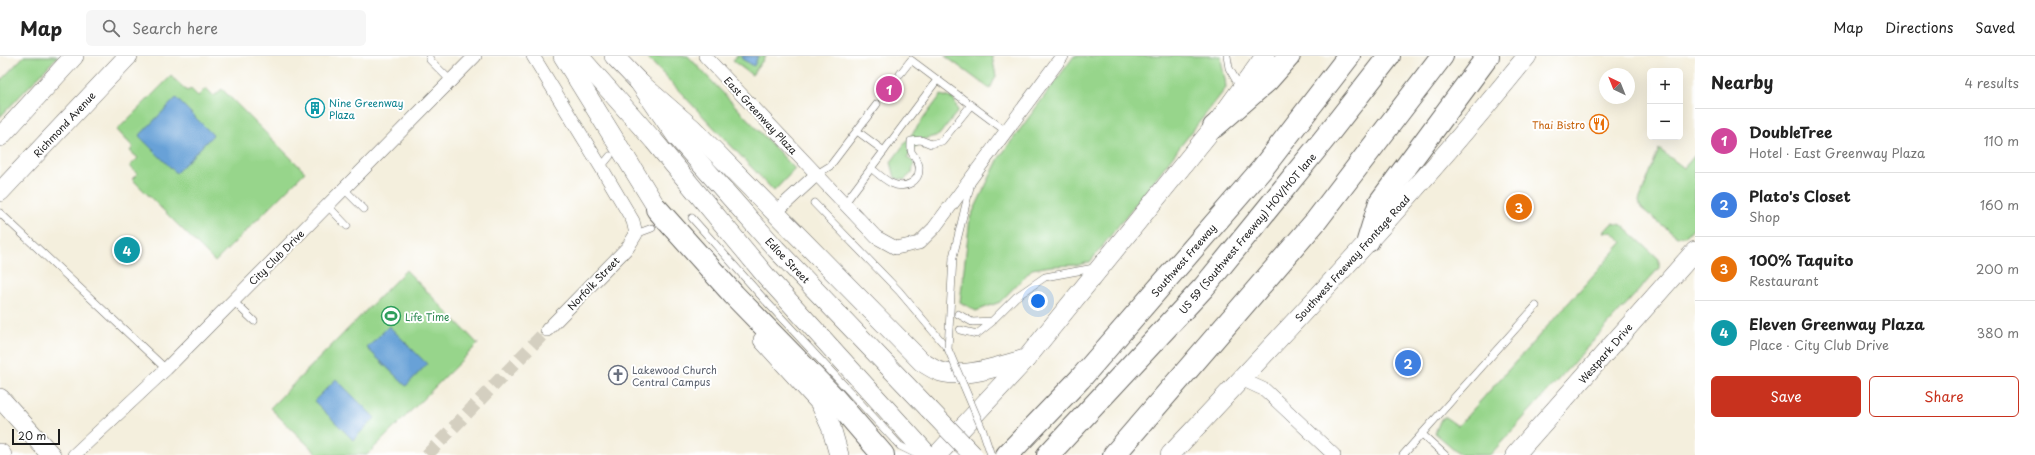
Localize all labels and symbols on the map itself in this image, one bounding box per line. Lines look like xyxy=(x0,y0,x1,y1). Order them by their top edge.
north arrow xyxy=(1599,68,1635,104)
street label: East Greenway Plaza xyxy=(721,73,801,158)
pin: 1 xyxy=(876,74,902,104)
street label: Richmond Avenue xyxy=(30,87,99,160)
place label: Nine Greenway Plaza xyxy=(329,95,403,122)
building icon: Nine Greenway Plaza xyxy=(304,97,326,119)
restaurant icon: Thai Bistro xyxy=(1588,113,1610,135)
place label: Thai Bistro xyxy=(1532,117,1585,132)
street label: US 59 (Southwest Freeway) HOV/HOT lane xyxy=(1175,149,1319,317)
street label: Southwest Freeway Frontage Road xyxy=(1291,191,1414,325)
pin: 3 xyxy=(1506,192,1532,222)
street label: Southwest Freeway xyxy=(1148,221,1218,299)
street label: City Club Drive xyxy=(245,225,308,289)
street label: Edloe Street xyxy=(762,234,814,286)
pin: 4 xyxy=(114,235,140,265)
street label: Norfolk Street xyxy=(564,253,622,313)
your location xyxy=(1028,291,1048,311)
sports icon: Life Time xyxy=(380,305,402,327)
place label: Life Time xyxy=(405,309,449,324)
street label: Westpark Drive xyxy=(1575,320,1635,386)
pin: 2 xyxy=(1395,348,1421,378)
place label: Lakewood Church Central Campus xyxy=(632,362,717,389)
church icon: Lakewood Church Central Campus xyxy=(607,364,629,386)
scale bar xyxy=(12,427,60,446)

